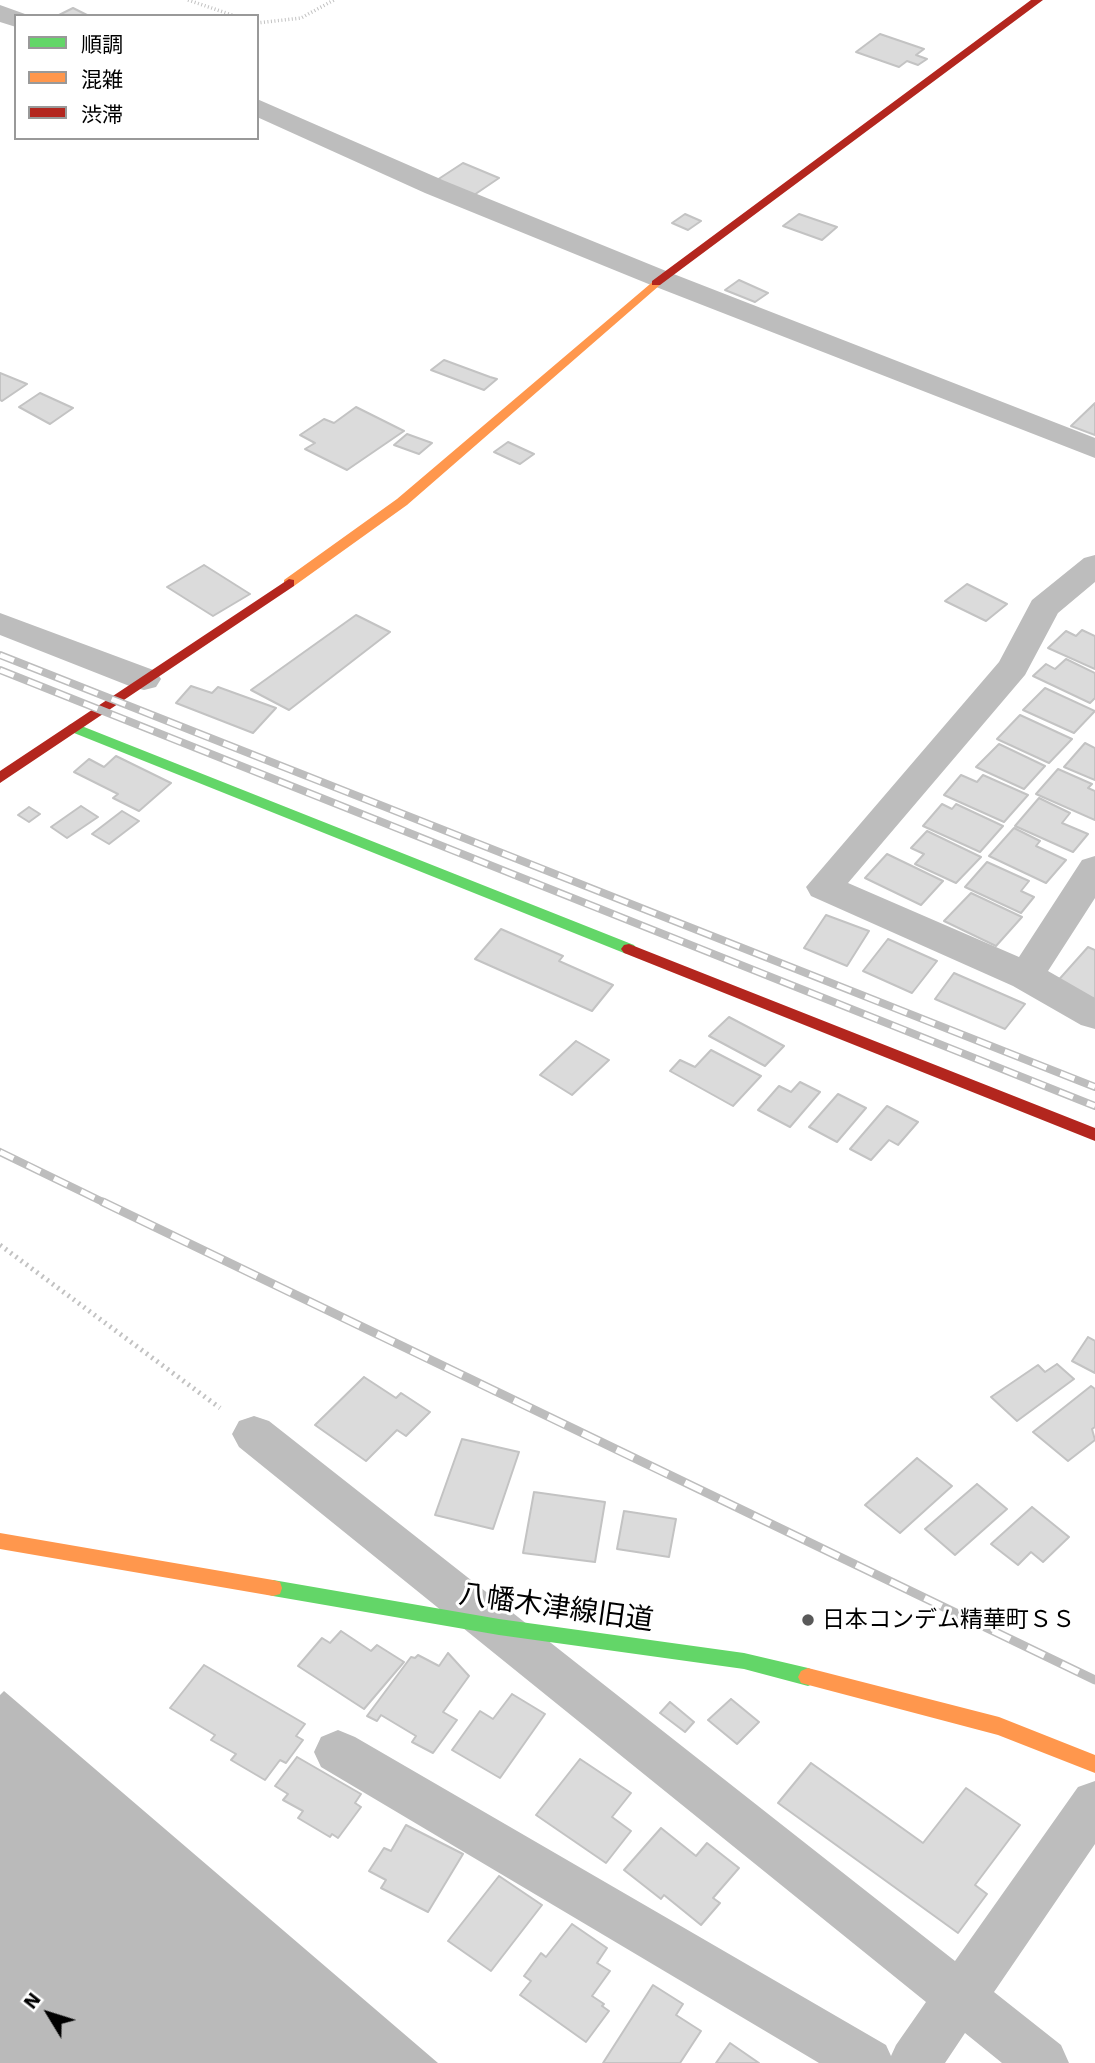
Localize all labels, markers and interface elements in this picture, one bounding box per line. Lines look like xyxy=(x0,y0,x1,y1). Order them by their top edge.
legend xyxy=(14,14,259,140)
text: 順調 xyxy=(81,32,123,57)
text: 混雑 xyxy=(81,67,123,92)
text: 渋滞 xyxy=(81,102,123,127)
street label: 八幡木津線旧道 xyxy=(457,1578,655,1638)
place label: 日本コンデム精華町ＳＳ xyxy=(822,1606,1075,1634)
marker: 日本コンデム精華町ＳＳ xyxy=(800,1612,816,1628)
north arrow xyxy=(14,1979,84,2049)
text: N xyxy=(19,1988,45,2013)

